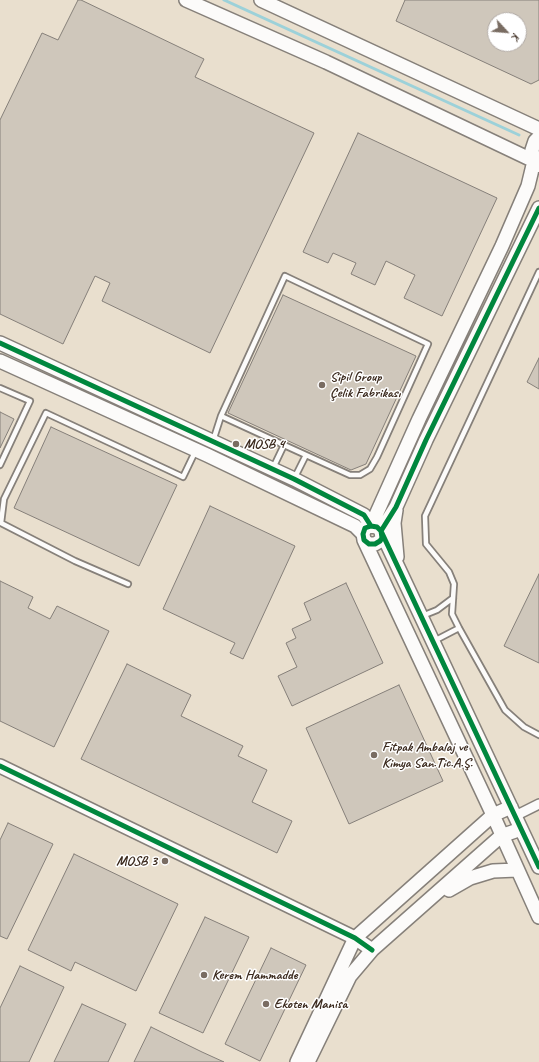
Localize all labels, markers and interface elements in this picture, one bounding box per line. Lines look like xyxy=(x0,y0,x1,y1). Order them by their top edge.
north arrow xyxy=(487,12,527,52)
text: K xyxy=(509,31,524,42)
place label: Sipil Group Çelik Fabrikası xyxy=(330,369,400,402)
marker: Sipil Group Çelik Fabrikası xyxy=(317,380,327,390)
place label: MOSB 4 xyxy=(244,436,285,452)
marker: MOSB 4 xyxy=(231,439,241,449)
place label: Fitpak Ambalaj ve Kimya San.Tic.A.Ş. xyxy=(382,739,473,772)
marker: Fitpak Ambalaj ve Kimya San.Tic.A.Ş. xyxy=(369,750,379,760)
place label: MOSB 3 xyxy=(116,853,157,869)
marker: MOSB 3 xyxy=(160,856,170,866)
place label: Kerem Hammadde xyxy=(212,967,297,983)
marker: Kerem Hammadde xyxy=(199,970,209,980)
place label: Ekoten Manisa xyxy=(274,996,347,1012)
marker: Ekoten Manisa xyxy=(261,999,271,1009)

